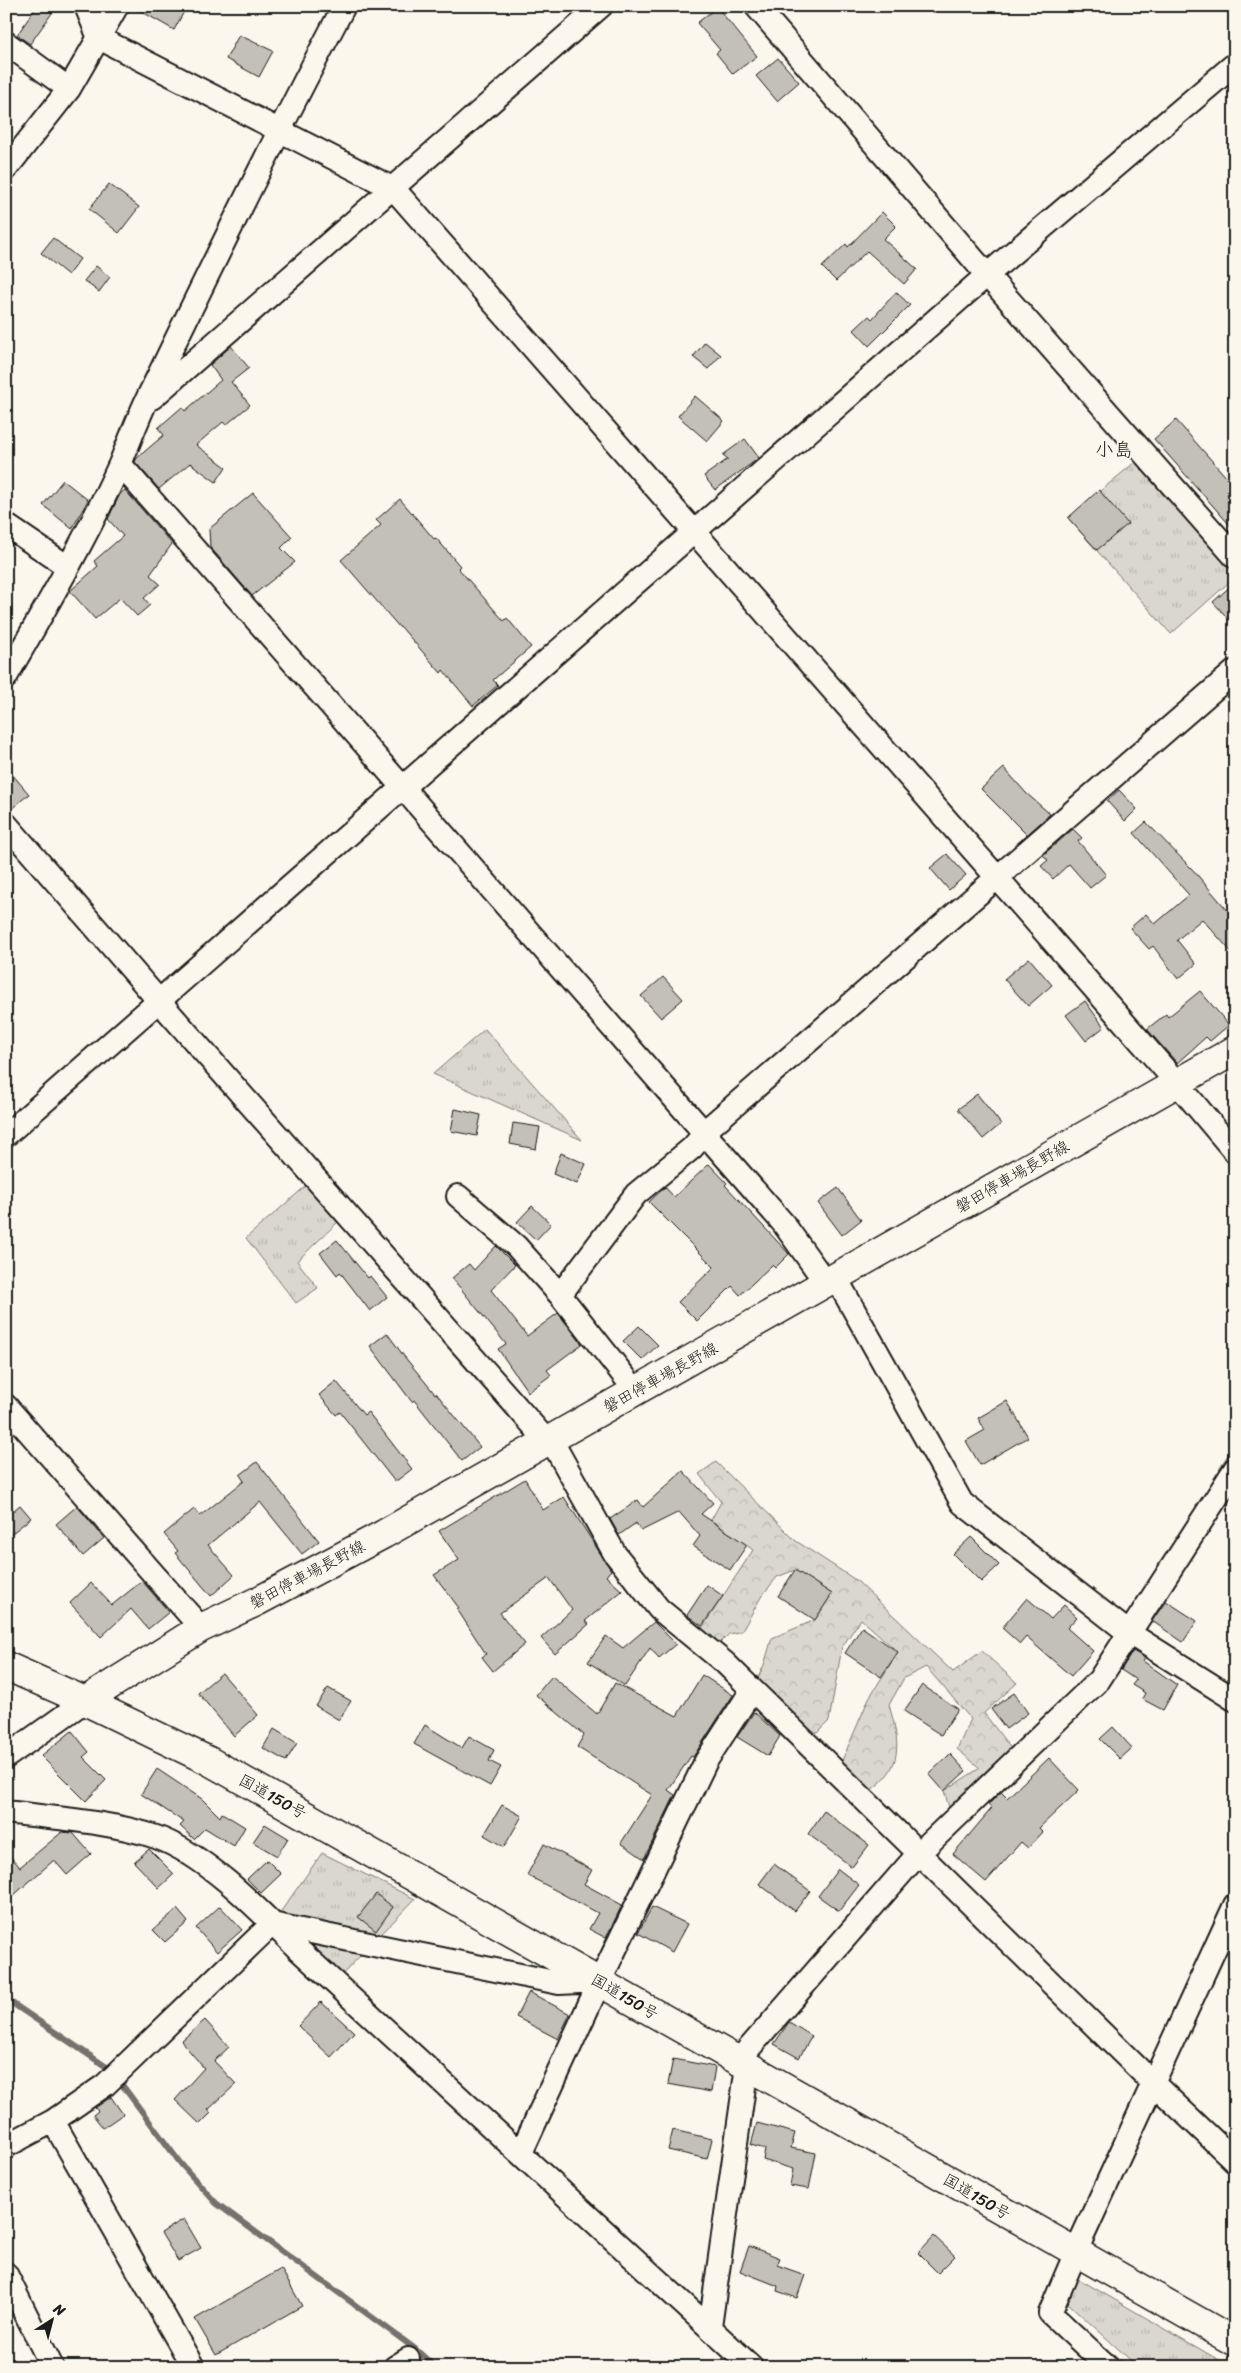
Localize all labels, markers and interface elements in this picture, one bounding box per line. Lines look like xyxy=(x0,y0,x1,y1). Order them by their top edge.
district label: 小島 xyxy=(1095,433,1133,466)
street label: 磐田停車場長野線 xyxy=(950,1132,1075,1221)
street label: 磐田停車場長野線 xyxy=(597,1334,723,1421)
street label: 磐田停車場長野線 xyxy=(244,1532,371,1617)
street label: 国道150号 xyxy=(233,1766,312,1827)
street label: 国道150号 xyxy=(585,1965,664,2028)
street label: 国道150号 xyxy=(937,2165,1016,2228)
north arrow xyxy=(28,2296,78,2346)
text: N xyxy=(47,2296,71,2323)

